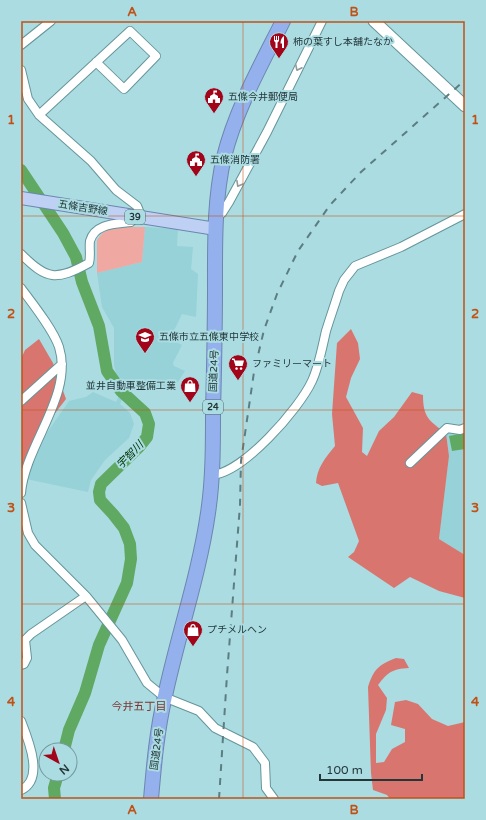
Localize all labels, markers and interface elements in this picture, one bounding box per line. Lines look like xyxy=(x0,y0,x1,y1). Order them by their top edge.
text: A xyxy=(127,4,137,20)
text: B xyxy=(349,4,359,20)
restaurant icon: 柿の葉すし本舗たなか xyxy=(268,31,290,59)
place label: 柿の葉すし本舗たなか xyxy=(293,36,393,48)
one-way arrow xyxy=(295,64,303,71)
public building icon: 五條今井郵便局 xyxy=(203,86,225,114)
place label: 五條今井郵便局 xyxy=(228,91,298,103)
text: 1 xyxy=(7,112,15,128)
text: 1 xyxy=(471,112,479,128)
public building icon: 五條消防署 xyxy=(185,149,207,177)
place label: 五條消防署 xyxy=(210,154,260,166)
one-way arrow xyxy=(236,180,243,187)
street label: 五條吉野線 xyxy=(57,198,109,218)
road number: 39 xyxy=(125,210,145,224)
text: 2 xyxy=(7,306,15,322)
text: 2 xyxy=(471,306,479,322)
school or university icon: 五條市立五條東中学校 xyxy=(134,326,156,354)
place label: 五條市立五條東中学校 xyxy=(159,331,259,343)
street label: 国道24号 xyxy=(207,350,221,392)
supermarket icon: ファミリーマート xyxy=(227,353,249,381)
place label: ファミリーマート xyxy=(252,358,332,370)
shop icon: 並井自動車整備工業 xyxy=(179,375,201,403)
place label: 並井自動車整備工業 xyxy=(86,380,176,392)
road number: 24 xyxy=(203,400,223,414)
water label: 宇智川 xyxy=(114,438,147,471)
text: 3 xyxy=(7,500,15,516)
text: 3 xyxy=(471,500,479,516)
shop icon: プチメルヘン xyxy=(182,619,204,647)
place label: プチメルヘン xyxy=(207,624,267,636)
text: 4 xyxy=(7,694,16,710)
text: 4 xyxy=(471,694,480,710)
district label: 今井五丁目 xyxy=(112,700,167,713)
street label: 国道24号 xyxy=(148,727,166,771)
north arrow xyxy=(38,742,78,782)
scale bar xyxy=(320,756,422,782)
text: N xyxy=(57,761,72,777)
text: 100 m xyxy=(326,763,363,777)
text: A xyxy=(127,802,137,818)
text: B xyxy=(349,802,359,818)

